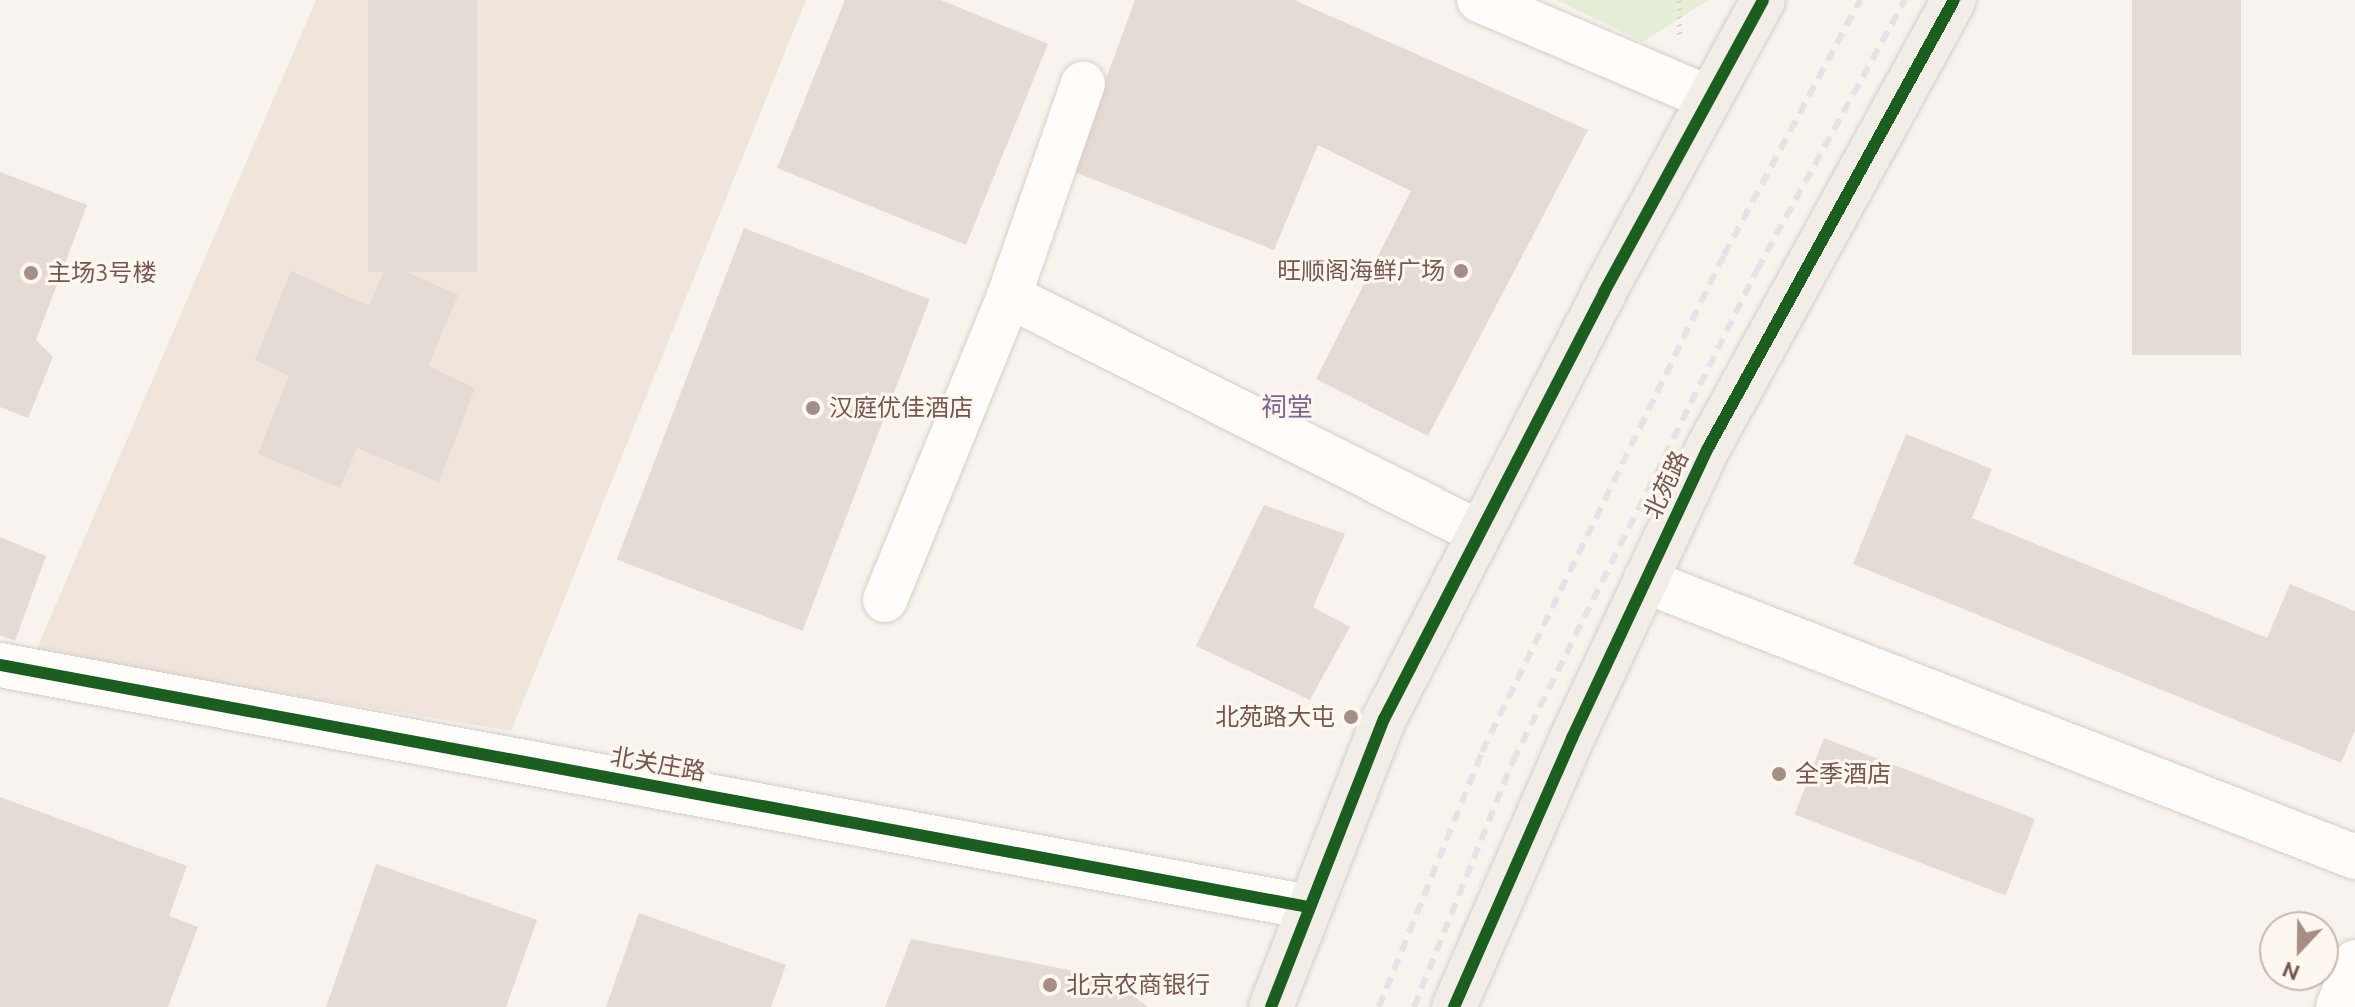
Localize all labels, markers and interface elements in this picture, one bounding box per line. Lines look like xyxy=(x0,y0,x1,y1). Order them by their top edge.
place label: 旺顺阁海鲜广场 xyxy=(1277,257,1445,285)
place label: 主场3号楼 xyxy=(47,259,157,287)
marker: 旺顺阁海鲜广场 xyxy=(1452,262,1470,280)
marker: 主场3号楼 xyxy=(22,264,40,282)
district label: 祠堂 xyxy=(1261,391,1313,423)
place label: 汉庭优佳酒店 xyxy=(829,394,973,422)
marker: 汉庭优佳酒店 xyxy=(804,399,822,417)
street label: 北苑路 xyxy=(1638,446,1694,524)
place label: 北苑路大屯 xyxy=(1215,703,1335,731)
marker: 北苑路大屯 xyxy=(1342,708,1360,726)
street label: 北关庄路 xyxy=(608,741,708,787)
place label: 全季酒店 xyxy=(1795,760,1891,788)
marker: 全季酒店 xyxy=(1770,765,1788,783)
north arrow xyxy=(2259,911,2339,991)
text: N xyxy=(2278,957,2303,987)
place label: 北京农商银行 xyxy=(1066,971,1210,999)
marker: 北京农商银行 xyxy=(1041,976,1059,994)

